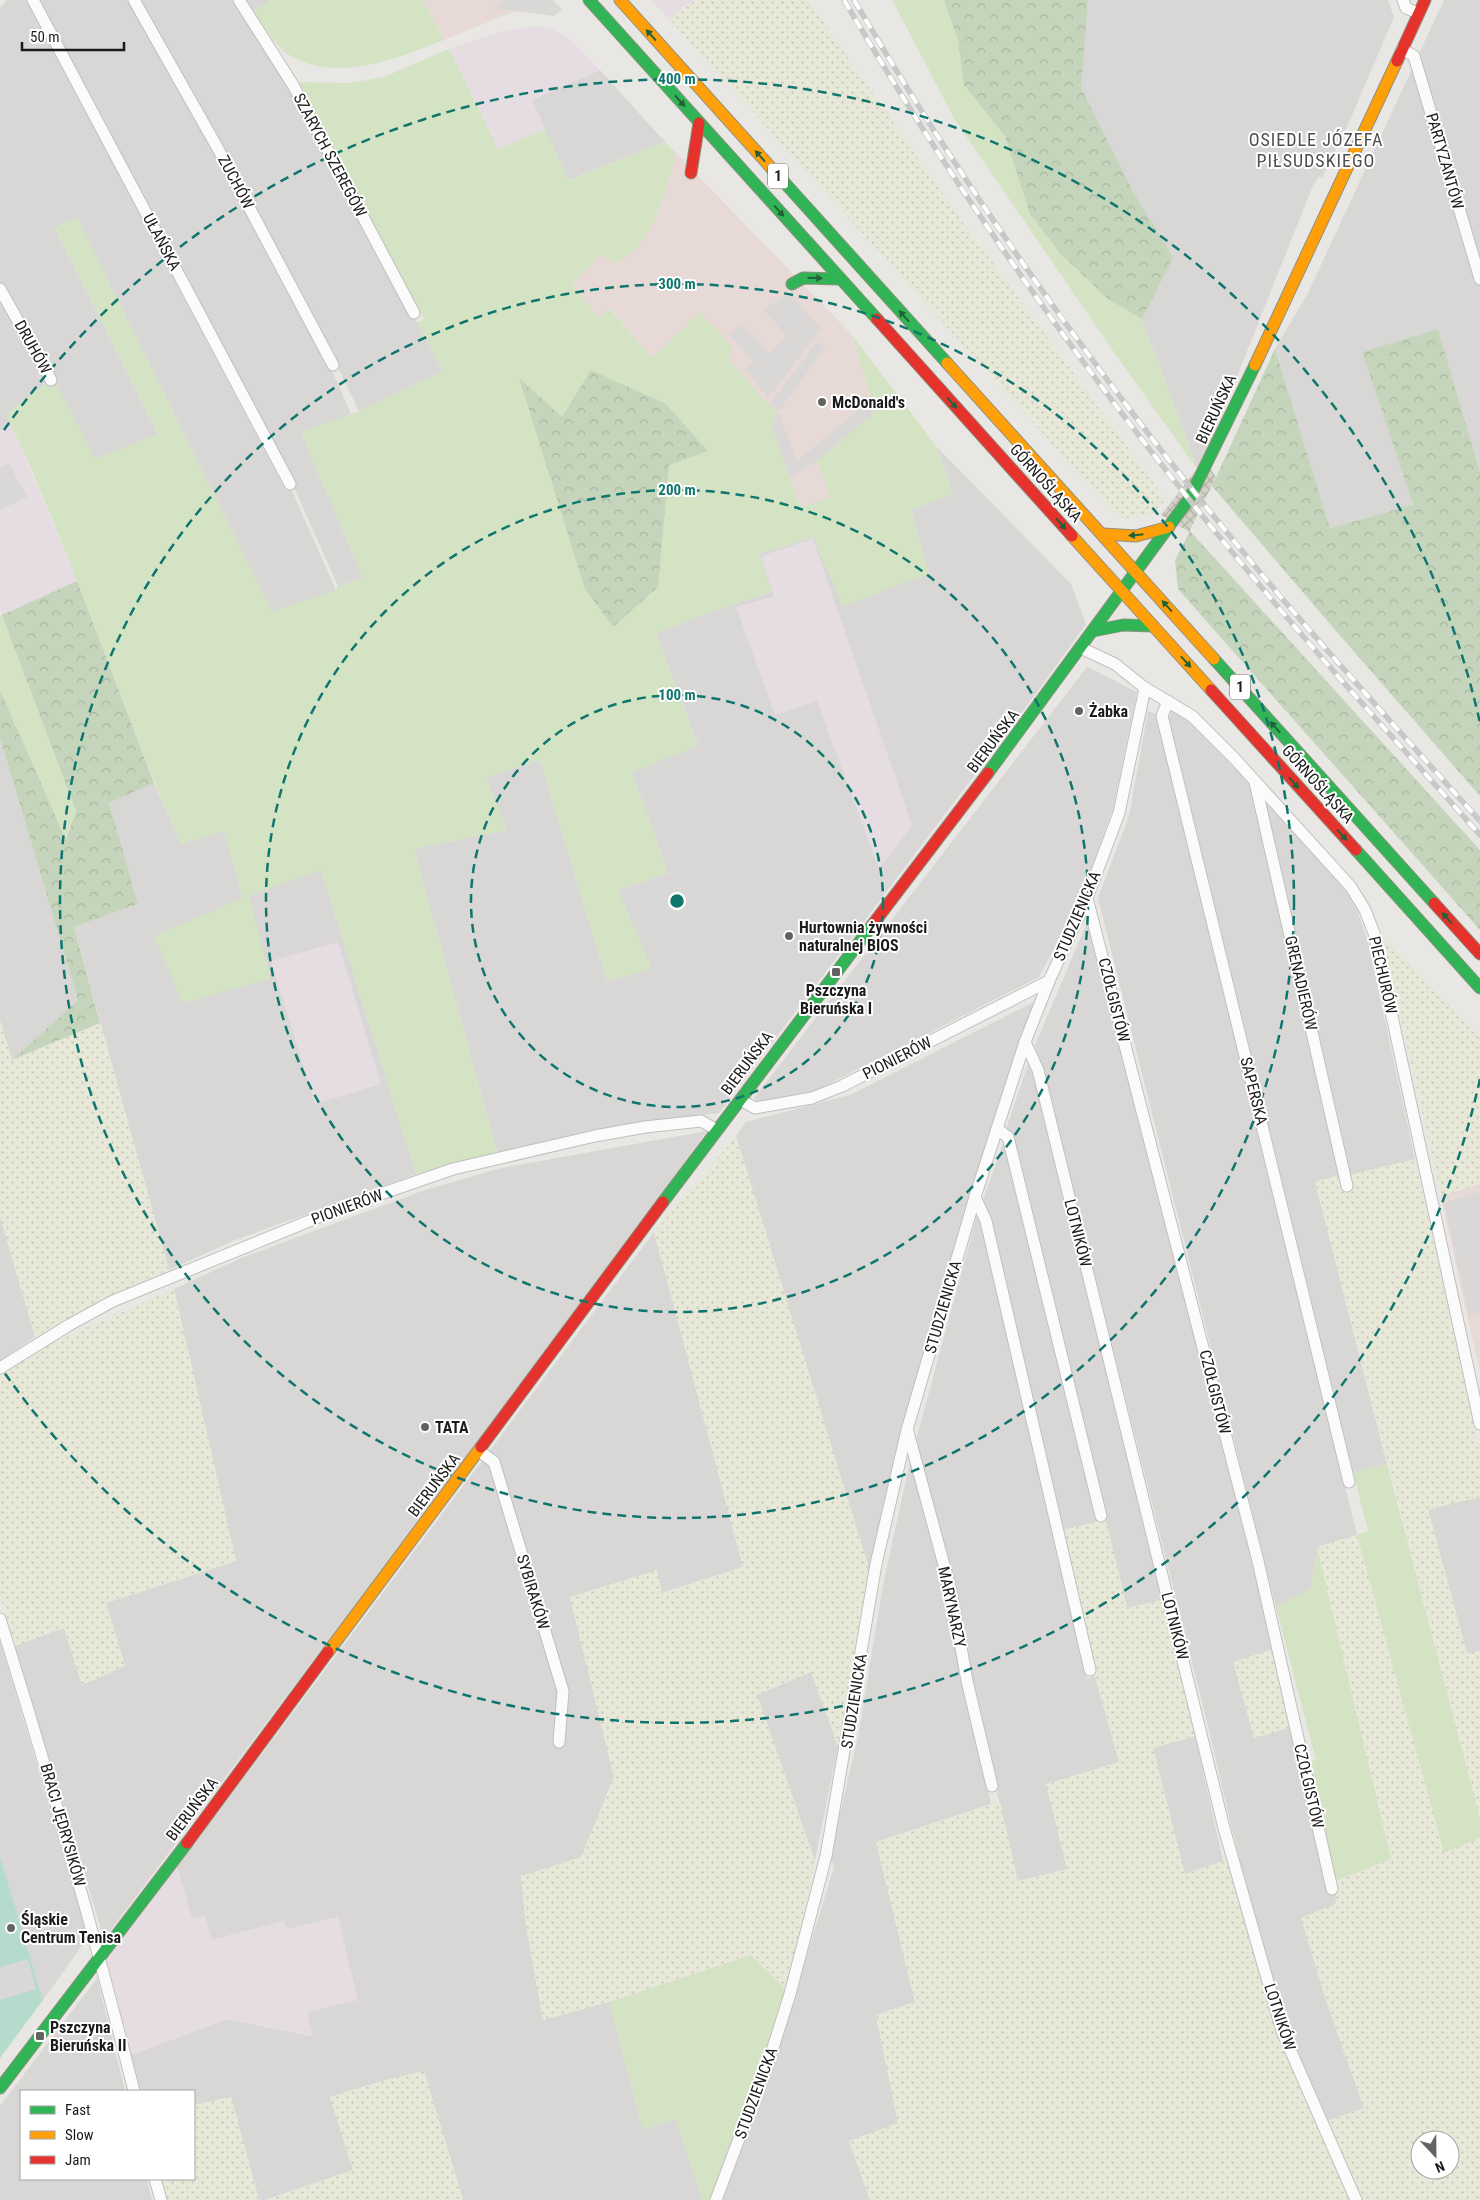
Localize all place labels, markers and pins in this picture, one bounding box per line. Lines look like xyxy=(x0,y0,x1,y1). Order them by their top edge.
place label: McDonald's xyxy=(832,393,905,412)
marker: McDonald's xyxy=(816,396,828,408)
place label: Żabka xyxy=(1089,702,1129,721)
marker: Żabka xyxy=(1073,705,1085,717)
centre of rings xyxy=(668,892,686,910)
place label: Hurtownia żywności naturalnej BIOS xyxy=(799,918,927,955)
marker: Hurtownia żywności naturalnej BIOS xyxy=(783,930,795,942)
marker: Pszczyna Bieruńska I xyxy=(830,966,842,978)
place label: Pszczyna Bieruńska I xyxy=(800,981,872,1018)
place label: TATA xyxy=(435,1418,469,1437)
marker: TATA xyxy=(419,1421,431,1433)
place label: Śląskie Centrum Tenisa xyxy=(21,1910,122,1947)
marker: Śląskie Centrum Tenisa xyxy=(5,1922,17,1934)
place label: Pszczyna Bieruńska II xyxy=(50,2018,126,2055)
marker: Pszczyna Bieruńska II xyxy=(34,2030,46,2042)

